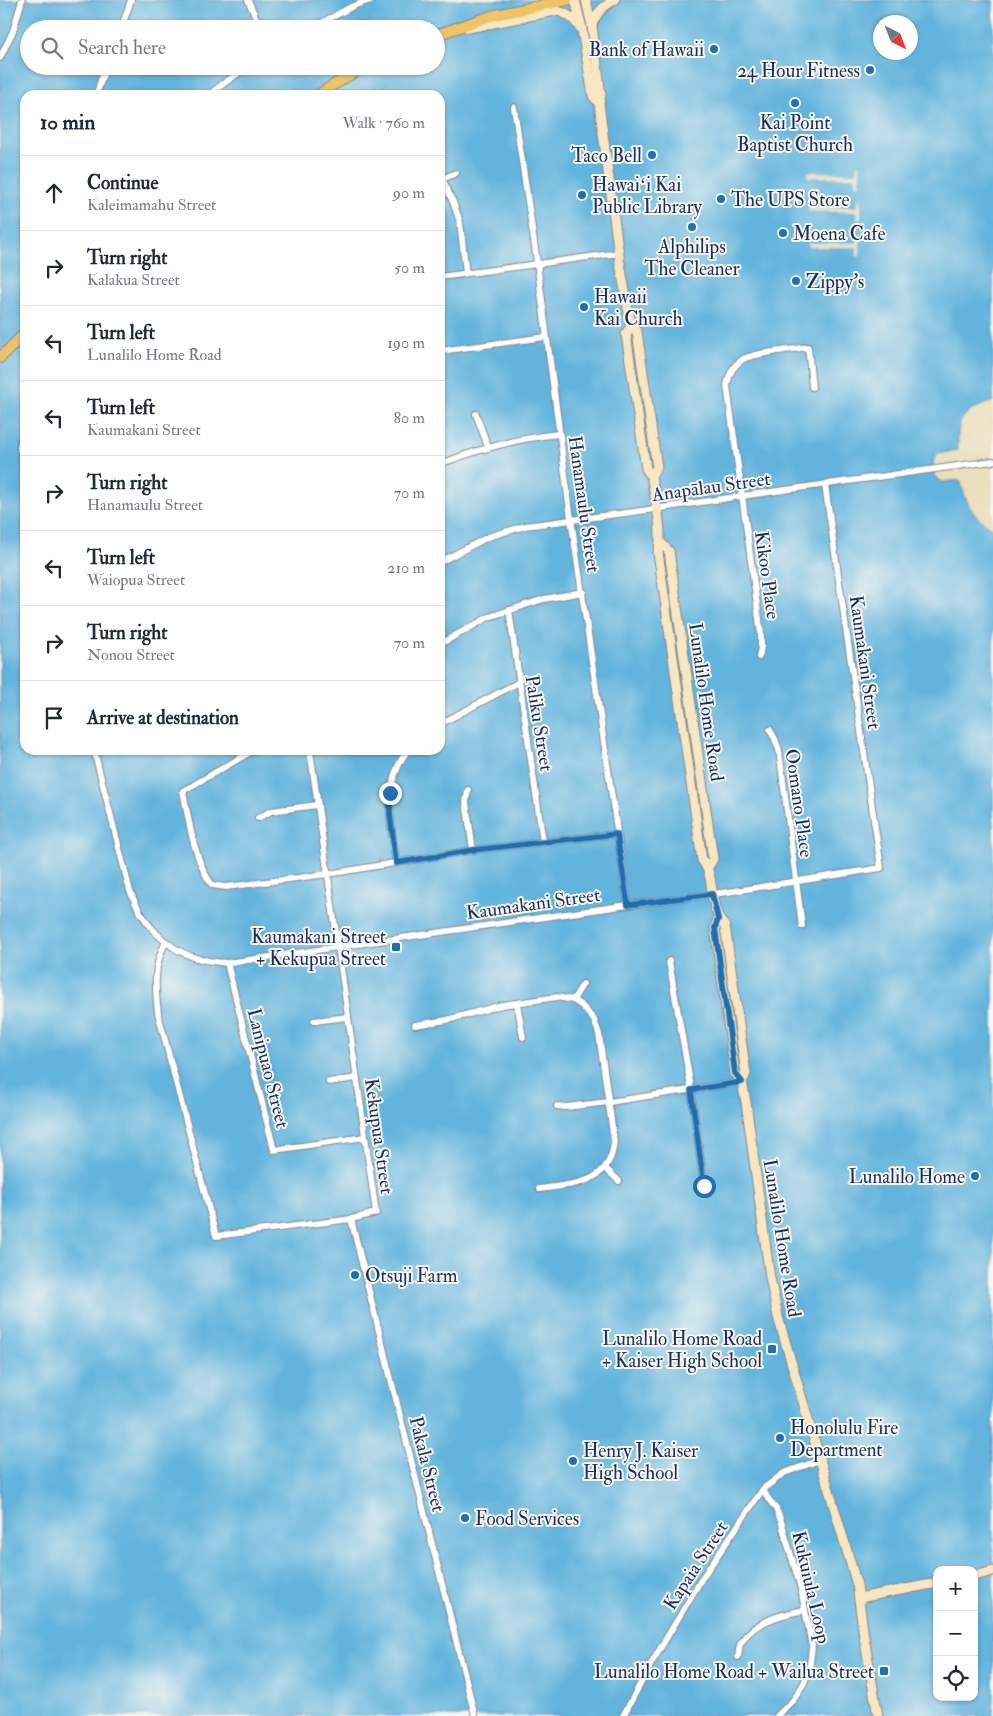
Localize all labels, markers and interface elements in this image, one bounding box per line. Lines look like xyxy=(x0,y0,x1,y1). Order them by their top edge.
north arrow xyxy=(873,15,918,60)
search box xyxy=(20,20,445,75)
icon: search xyxy=(38,34,66,62)
text: Search here xyxy=(78,36,166,60)
place label: Bank of Hawaii xyxy=(589,38,704,62)
marker: Bank of Hawaii xyxy=(708,43,720,55)
place label: 24 Hour Fitness xyxy=(737,59,860,83)
marker: 24 Hour Fitness xyxy=(864,64,876,76)
marker: Kai Point Baptist Church xyxy=(789,97,801,109)
text: 10 min xyxy=(40,109,95,136)
place label: Kai Point Baptist Church xyxy=(737,111,853,158)
text: Walk · 760 m xyxy=(343,113,425,133)
place label: Taco Bell xyxy=(571,144,642,168)
marker: Taco Bell xyxy=(646,149,658,161)
text: Continue xyxy=(87,171,158,195)
place label: Hawaiʻi Kai Public Library xyxy=(592,173,703,219)
icon: ahead xyxy=(40,179,68,207)
text: 90 m xyxy=(393,183,425,203)
place label: The UPS Store xyxy=(731,188,849,212)
marker: Hawaiʻi Kai Public Library xyxy=(576,189,588,201)
marker: The UPS Store xyxy=(715,193,727,205)
text: Kaleimamahu Street xyxy=(87,195,216,215)
marker: Alphilips The Cleaner xyxy=(686,221,698,233)
place label: Moena Cafe xyxy=(793,222,885,246)
marker: Moena Cafe xyxy=(777,227,789,239)
place label: Alphilips The Cleaner xyxy=(644,235,740,281)
text: Turn right xyxy=(87,246,167,270)
icon: right xyxy=(40,254,68,282)
text: 50 m xyxy=(394,258,425,278)
text: Kalakua Street xyxy=(87,270,180,290)
place label: Zippy's xyxy=(806,270,864,295)
marker: Zippy's xyxy=(790,275,802,287)
place label: Hawaii Kai Church xyxy=(594,285,682,331)
marker: Hawaii Kai Church xyxy=(578,301,590,313)
text: Turn left xyxy=(87,321,155,345)
icon: left xyxy=(40,329,68,357)
text: 190 m xyxy=(387,333,425,353)
text: Lunalilo Home Road xyxy=(87,345,222,365)
text: Turn left xyxy=(87,396,155,420)
icon: left xyxy=(40,404,68,432)
text: 80 m xyxy=(394,408,425,428)
text: Kaumakani Street xyxy=(87,420,201,440)
street label: Hanamaulu Street xyxy=(563,434,605,574)
street label: Anapālau Street xyxy=(649,467,772,508)
text: Turn right xyxy=(87,471,167,495)
icon: right xyxy=(40,479,68,507)
text: 70 m xyxy=(394,483,425,503)
text: Hanamaulu Street xyxy=(87,495,203,515)
street label: Kikoo Place xyxy=(749,530,785,621)
text: Turn left xyxy=(87,546,155,570)
icon: left xyxy=(40,554,68,582)
text: 210 m xyxy=(387,558,425,578)
text: Waiopua Street xyxy=(87,570,185,590)
street label: Kaumakani Street xyxy=(844,594,886,731)
text: Turn right xyxy=(87,621,167,645)
street label: Lunalilo Home Road xyxy=(683,621,729,784)
icon: right xyxy=(40,629,68,657)
text: 70 m xyxy=(394,633,425,653)
text: Nonou Street xyxy=(87,645,175,665)
street label: Paliku Street xyxy=(520,673,558,773)
icon: arrive xyxy=(40,704,68,732)
text: Arrive at destination xyxy=(87,706,239,730)
street label: Oomano Place xyxy=(780,747,819,859)
route end xyxy=(379,782,402,805)
street label: Kaumakani Street xyxy=(465,883,602,925)
place label: Kaumakani Street + Kekupua Street xyxy=(251,925,386,972)
marker: Kaumakani Street + Kekupua Street xyxy=(390,941,402,953)
street label: Lanipuao Street xyxy=(241,1006,294,1131)
street label: Kekupua Street xyxy=(358,1077,399,1196)
street label: Lunalilo Home Road xyxy=(758,1157,806,1320)
place label: Lunalilo Home xyxy=(849,1165,965,1189)
marker: Lunalilo Home xyxy=(969,1170,981,1182)
route start xyxy=(693,1175,716,1198)
place label: Otsuji Farm xyxy=(365,1264,458,1288)
marker: Otsuji Farm xyxy=(349,1269,361,1281)
place label: Lunalilo Home Road + Kaiser High School xyxy=(602,1327,763,1373)
marker: Lunalilo Home Road + Kaiser High School xyxy=(766,1343,778,1355)
street label: Pakala Street xyxy=(404,1414,450,1515)
place label: Honolulu Fire Department xyxy=(790,1416,898,1463)
marker: Honolulu Fire Department xyxy=(774,1432,786,1444)
place label: Henry J. Kaiser High School xyxy=(583,1439,698,1485)
marker: Henry J. Kaiser High School xyxy=(567,1455,579,1467)
place label: Food Services xyxy=(475,1507,579,1531)
marker: Food Services xyxy=(459,1512,471,1524)
street label: Kapaia Street xyxy=(658,1517,734,1615)
street label: Kukuiula Loop xyxy=(785,1529,836,1646)
map controls xyxy=(933,1566,978,1701)
button: + xyxy=(933,1566,978,1611)
button: − xyxy=(933,1611,978,1656)
button: locate xyxy=(933,1656,978,1701)
place label: Lunalilo Home Road + Wailua Street xyxy=(594,1660,874,1684)
marker: Lunalilo Home Road + Wailua Street xyxy=(878,1665,890,1677)

